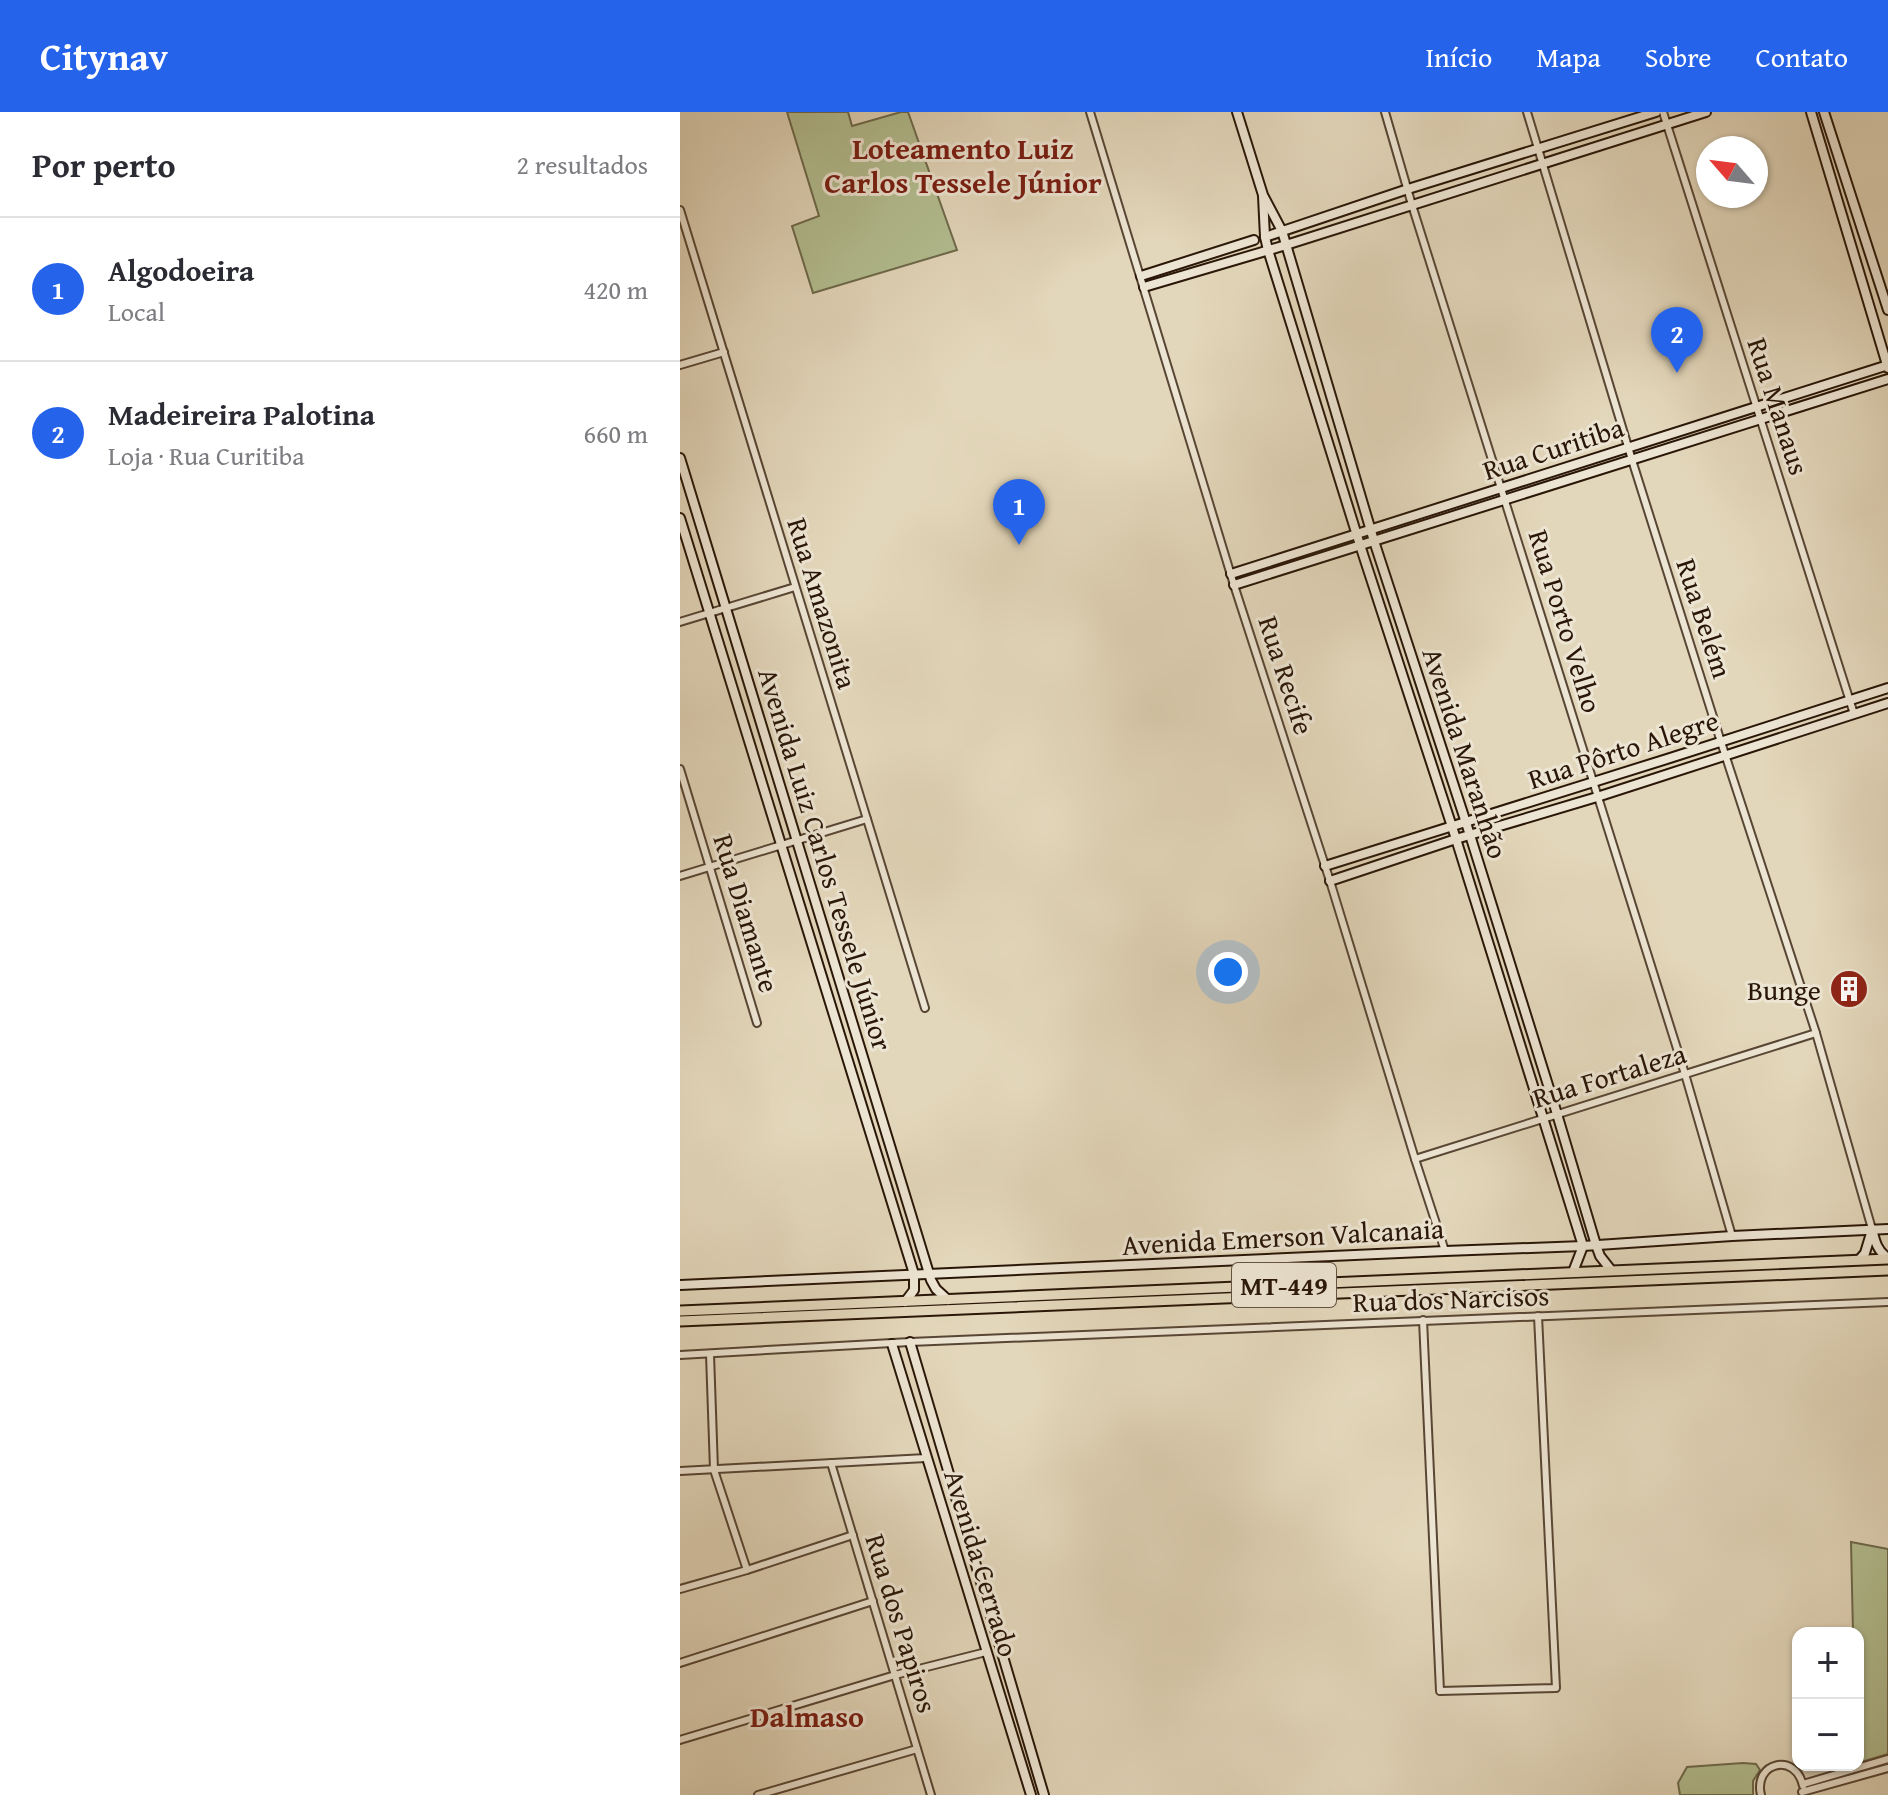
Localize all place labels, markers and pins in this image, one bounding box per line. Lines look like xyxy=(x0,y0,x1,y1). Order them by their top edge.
pin: 2 xyxy=(1651,307,1703,373)
pin: 1 xyxy=(993,479,1045,545)
building icon: Bunge xyxy=(1828,968,1870,1010)
place label: Bunge xyxy=(1747,969,1821,1010)

